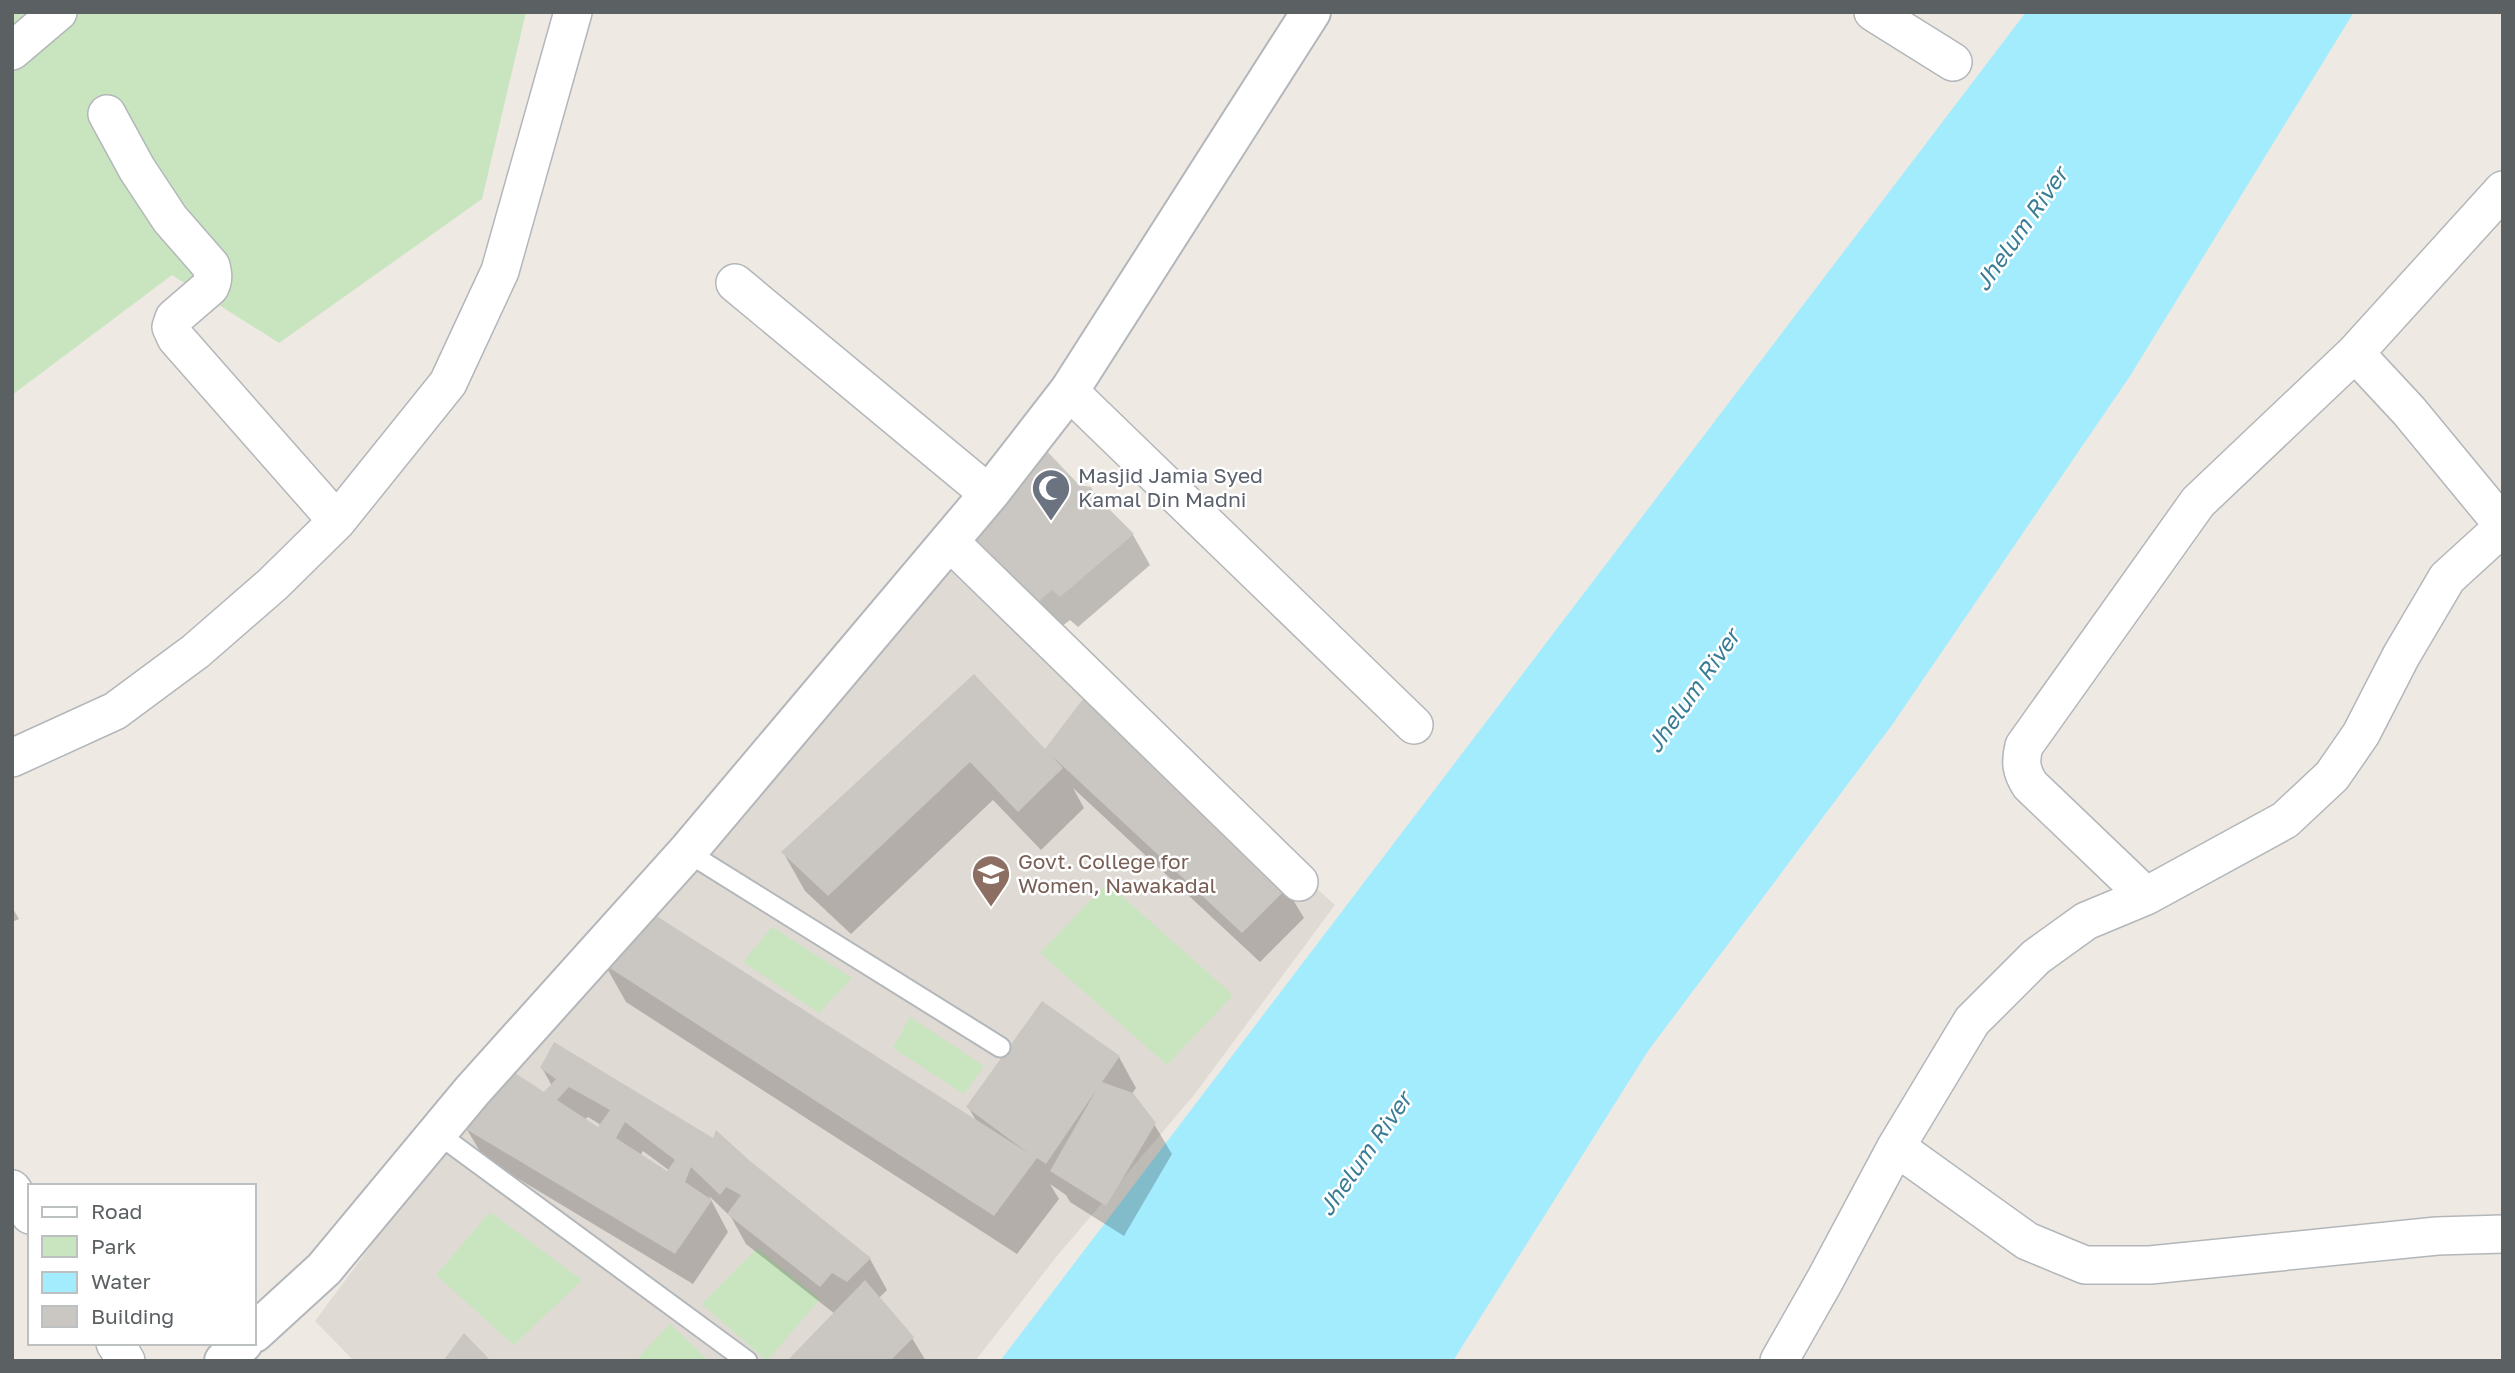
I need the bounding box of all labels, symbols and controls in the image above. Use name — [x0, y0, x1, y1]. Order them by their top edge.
water label: Jhelum River — [1967, 159, 2075, 296]
place label: Masjid Jamia Syed Kamal Din Madni — [1078, 462, 1263, 512]
mosque icon: Masjid Jamia Syed Kamal Din Madni — [1030, 467, 1072, 522]
water label: Jhelum River — [1639, 621, 1747, 758]
place label: Govt. College for Women, Nawakadal — [1018, 848, 1216, 898]
school or university icon: Govt. College for Women, Nawakadal — [970, 853, 1012, 908]
water label: Jhelum River — [1311, 1084, 1419, 1221]
legend — [28, 1184, 256, 1345]
text: Road — [91, 1198, 142, 1224]
text: Park — [91, 1233, 137, 1259]
text: Water — [91, 1268, 151, 1294]
text: Building — [91, 1303, 174, 1329]

